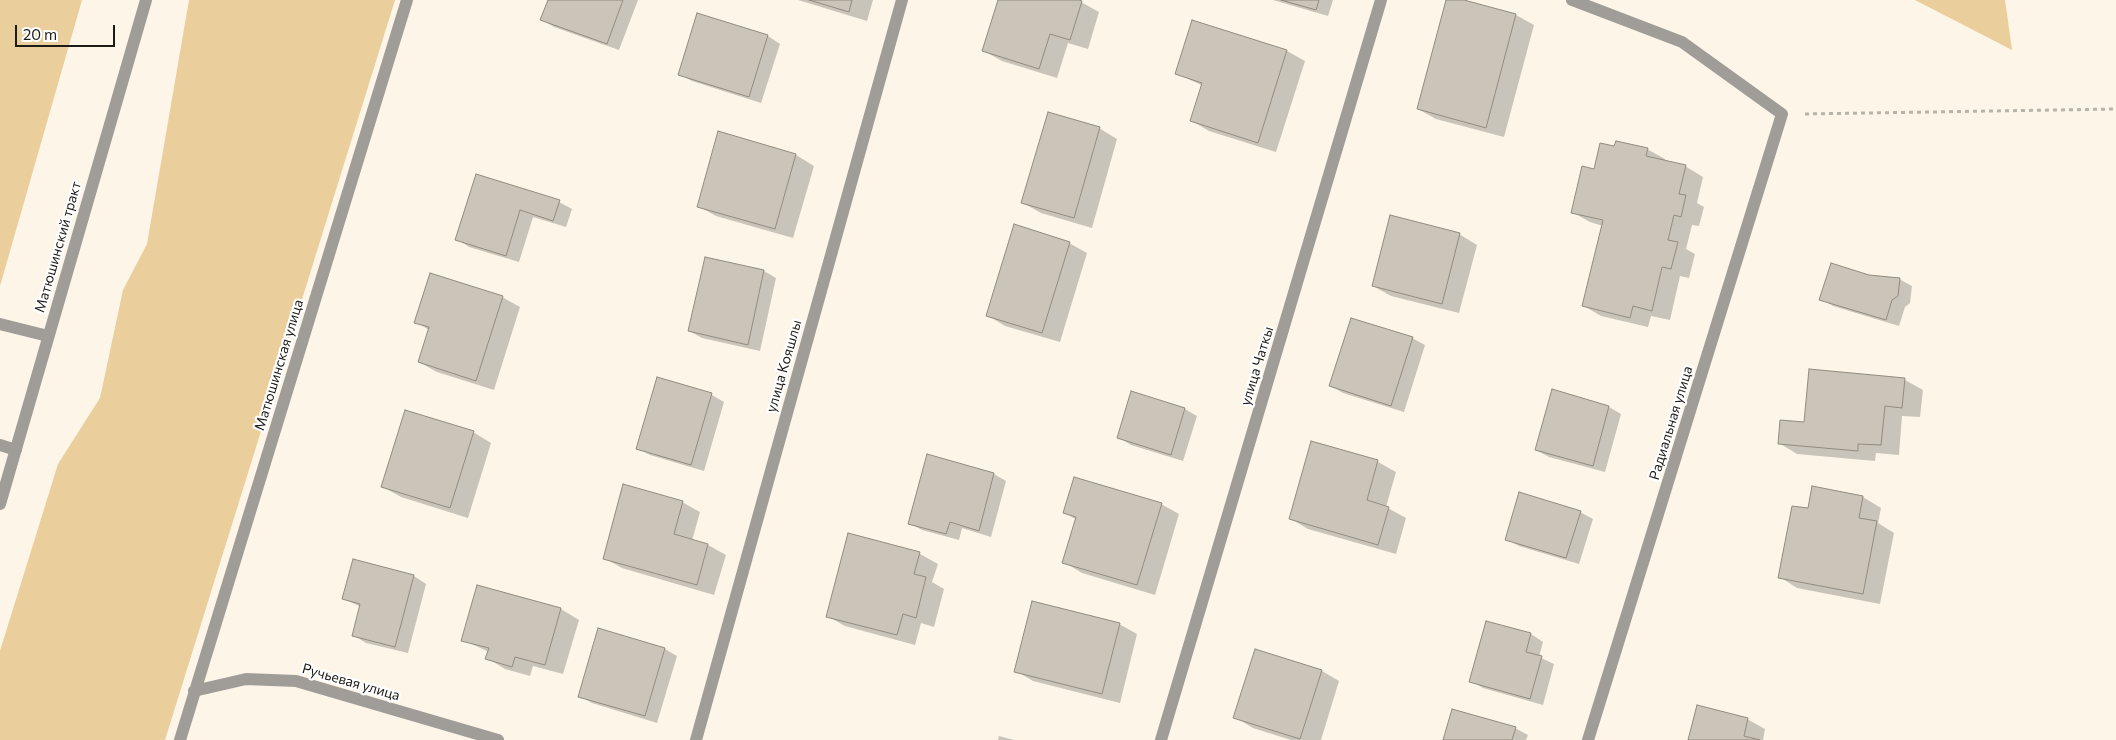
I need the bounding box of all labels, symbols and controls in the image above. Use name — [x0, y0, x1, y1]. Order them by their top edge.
scale bar — [18, 15, 118, 47]
text: 20 m — [23, 25, 57, 43]
street label: Матюшинский тракт — [31, 180, 85, 314]
street label: Матюшинская улица — [251, 297, 307, 433]
street label: улица Кояшлы — [763, 318, 805, 414]
street label: улица Чаткы — [1237, 324, 1277, 408]
street label: Радиальная улица — [1646, 364, 1696, 482]
street label: Ручьевая улица — [300, 660, 402, 704]

